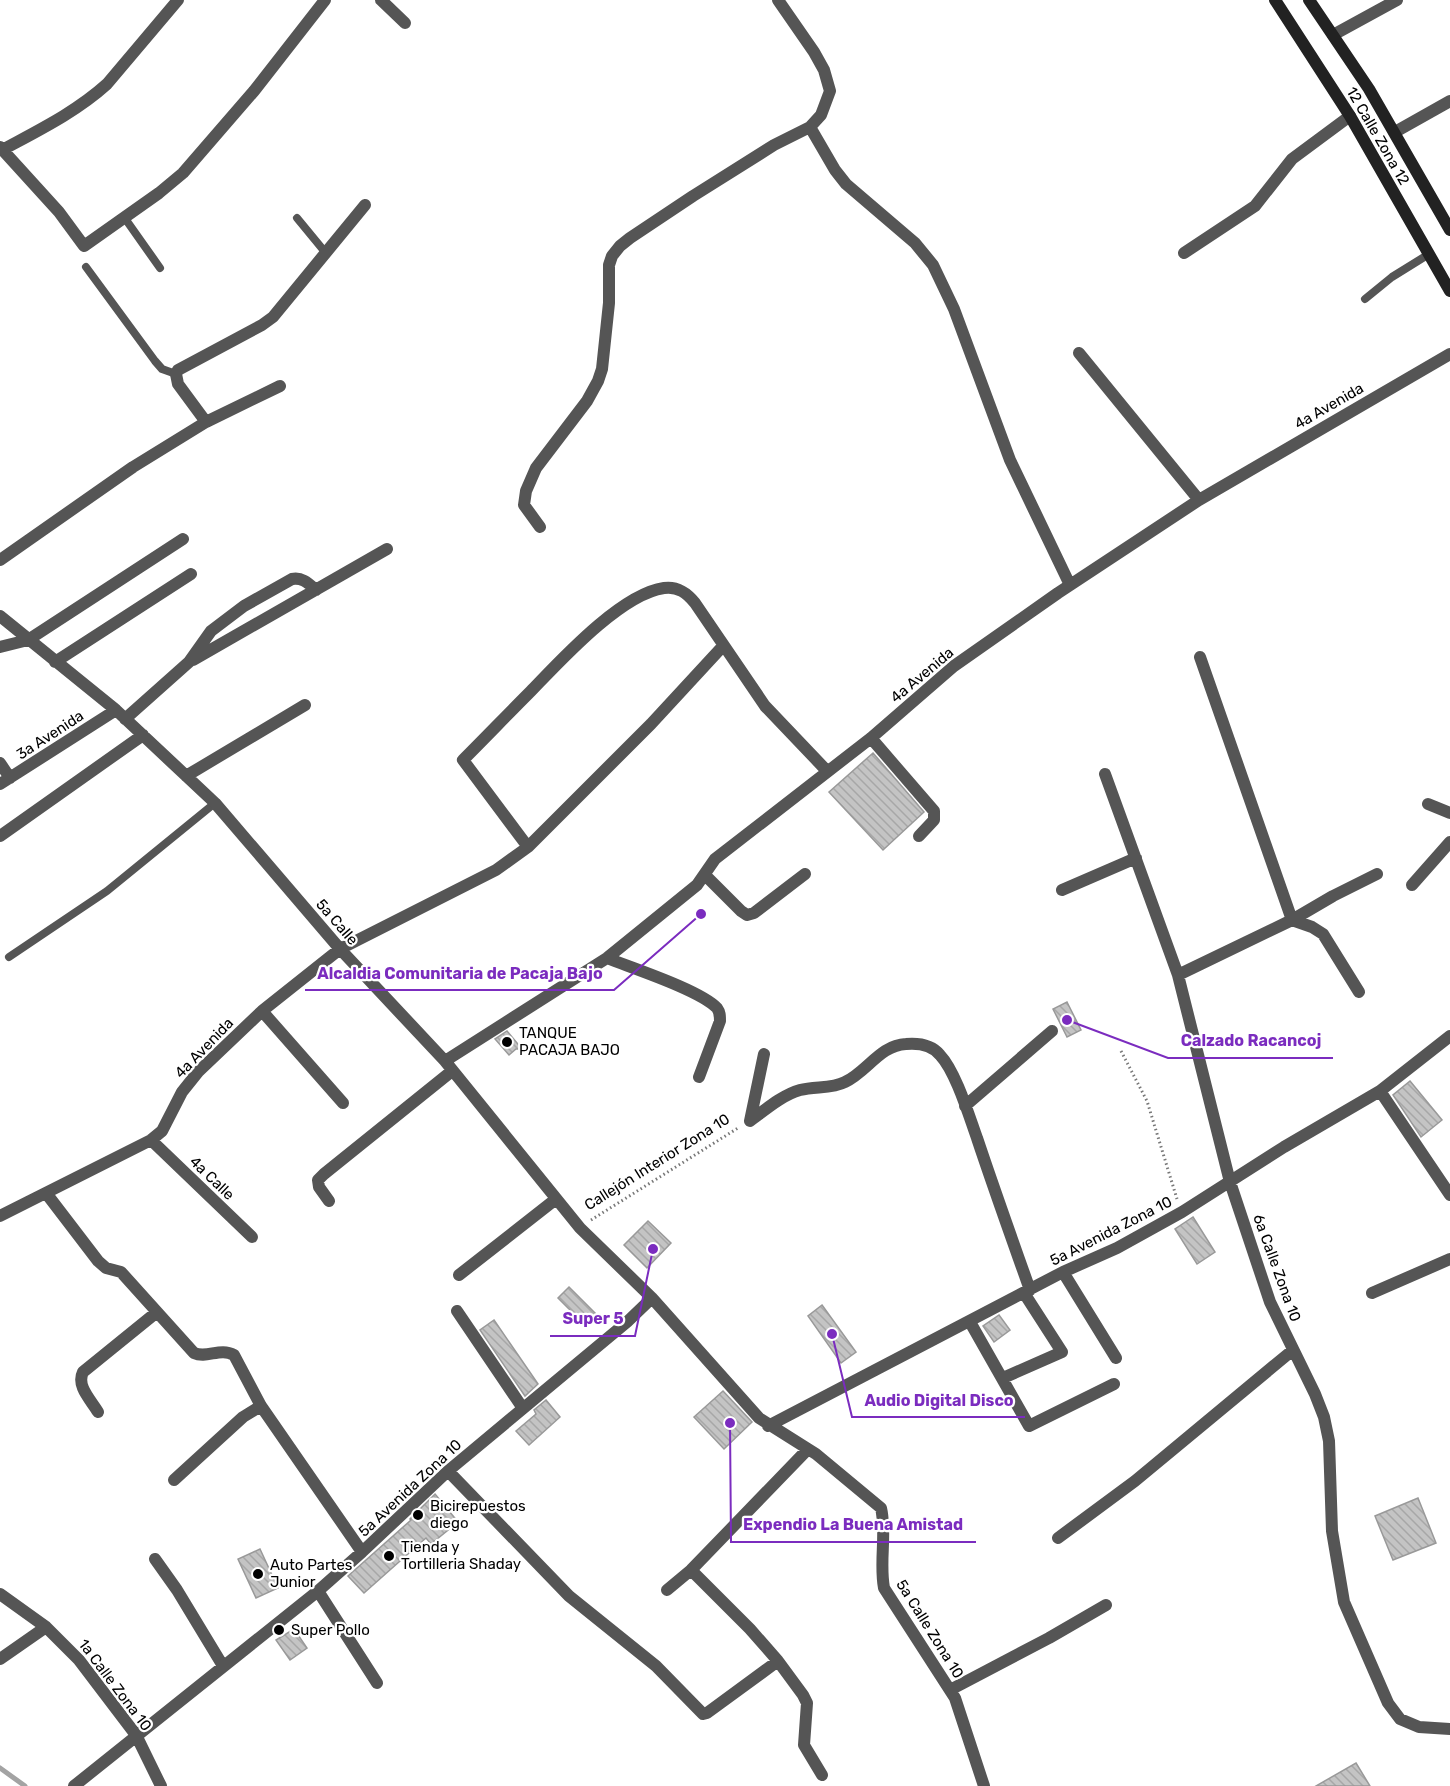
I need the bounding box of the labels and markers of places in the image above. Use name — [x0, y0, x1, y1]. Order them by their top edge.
callout: Alcaldia Comunitaria de Pacaja Bajo — [305, 956, 614, 990]
place label: TANQUE PACAJA BAJO — [519, 1024, 620, 1059]
callout: Calzado Racancoj — [1168, 1024, 1333, 1058]
marker: TANQUE PACAJA BAJO — [500, 1035, 514, 1049]
callout: Super 5 — [550, 1302, 635, 1336]
callout: Audio Digital Disco — [852, 1383, 1025, 1417]
place label: Bicirepuestos diego — [430, 1497, 526, 1532]
marker: Bicirepuestos diego — [411, 1508, 425, 1522]
callout: Expendio La Buena Amistad — [731, 1508, 976, 1542]
place label: Tienda y Tortilleria Shaday — [401, 1538, 521, 1573]
marker: Tienda y Tortilleria Shaday — [382, 1549, 396, 1563]
place label: Auto Partes Junior — [270, 1556, 353, 1591]
marker: Auto Partes Junior — [251, 1567, 265, 1581]
place label: Super Pollo — [291, 1621, 370, 1639]
marker: Super Pollo — [272, 1623, 286, 1637]

